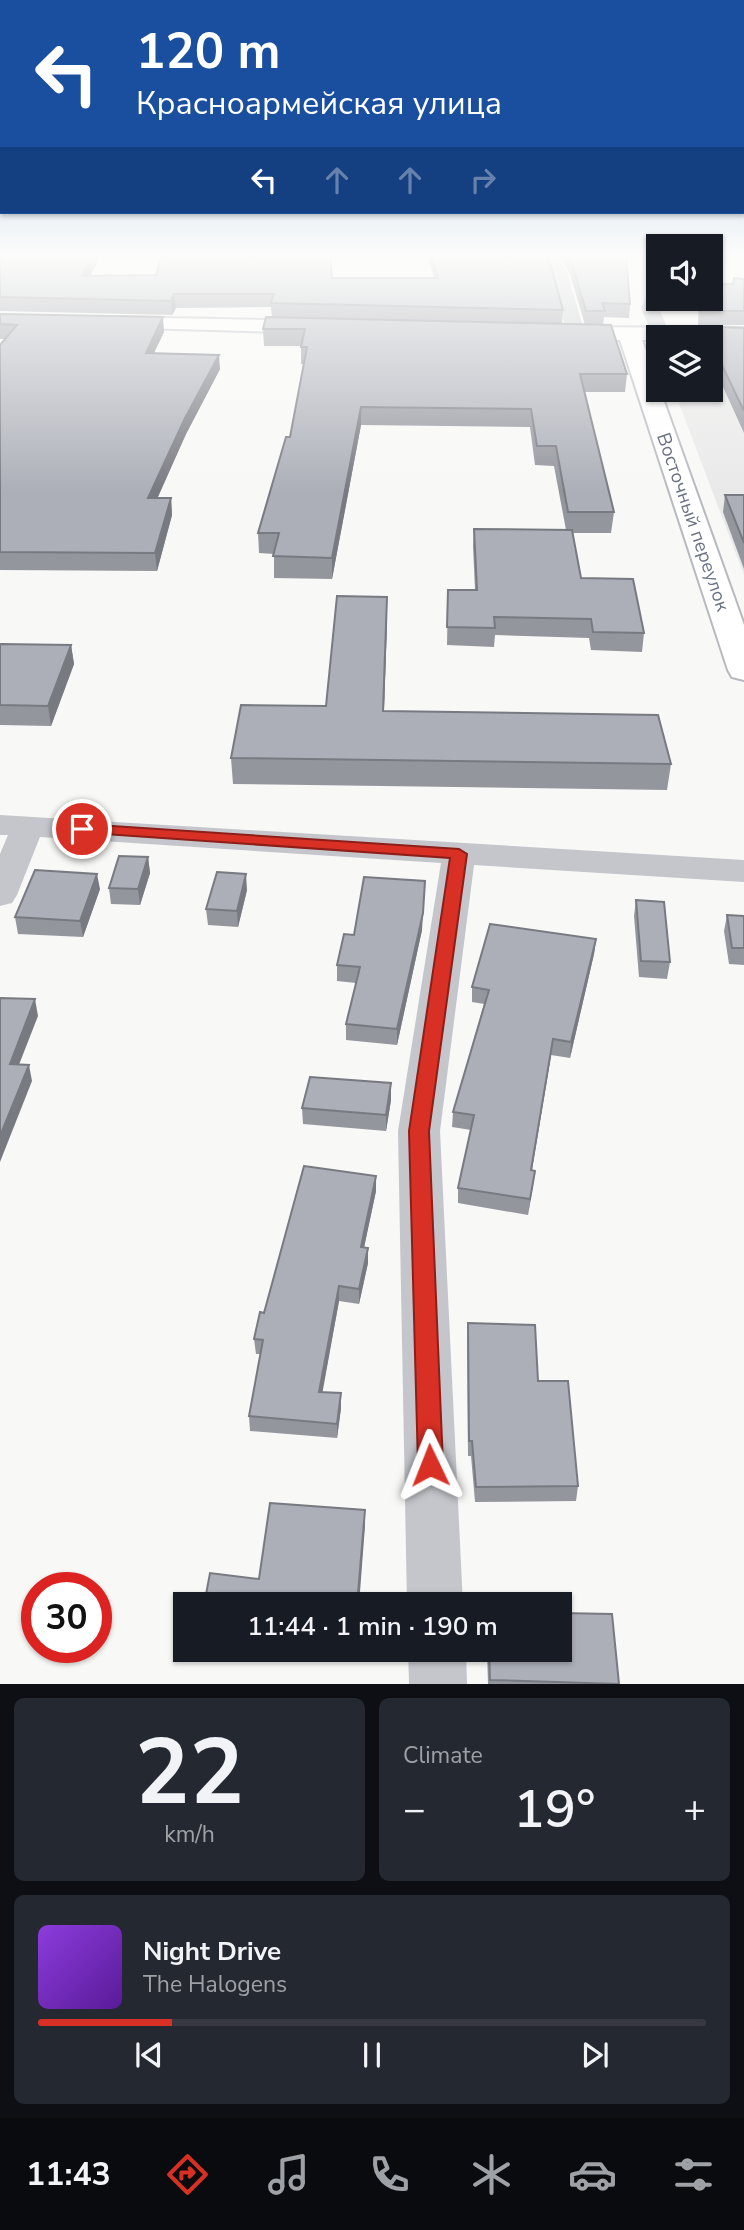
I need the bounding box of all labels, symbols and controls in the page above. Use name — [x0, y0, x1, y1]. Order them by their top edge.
text: 120 m — [136, 18, 280, 85]
icon: left — [21, 28, 112, 119]
text: Красноармейская улица — [136, 82, 502, 125]
icon: left — [245, 161, 283, 199]
icon: ahead — [318, 161, 356, 199]
icon: ahead — [391, 161, 429, 199]
icon: right — [464, 161, 502, 199]
map controls — [646, 234, 723, 402]
button: sound — [646, 234, 723, 311]
button: layers — [646, 325, 723, 402]
street label: Восточный переулок — [650, 429, 736, 615]
pin — [52, 799, 112, 859]
icon: arrive — [63, 810, 101, 848]
position arrow — [393, 1428, 467, 1502]
speed limit sign: 30 — [21, 1572, 112, 1663]
text: 11:44 · 1 min · 190 m — [247, 1609, 498, 1644]
text: 22 — [135, 1711, 244, 1835]
text: Climate — [403, 1740, 483, 1771]
text: 19° — [514, 1774, 595, 1845]
text: − — [403, 1784, 426, 1835]
text: + — [683, 1784, 706, 1835]
text: km/h — [164, 1819, 215, 1850]
text: Night Drive — [143, 1934, 281, 1969]
text: The Halogens — [143, 1969, 287, 2000]
icon: previous — [130, 2036, 168, 2074]
icon: pause — [353, 2036, 391, 2074]
icon: next — [576, 2036, 614, 2074]
icon: directions — [163, 2150, 212, 2199]
icon: music — [264, 2150, 313, 2199]
icon: phone — [365, 2150, 414, 2199]
icon: climate — [467, 2150, 516, 2199]
icon: car — [568, 2150, 617, 2199]
icon: filters — [669, 2150, 718, 2199]
text: 11:43 — [26, 2153, 111, 2196]

